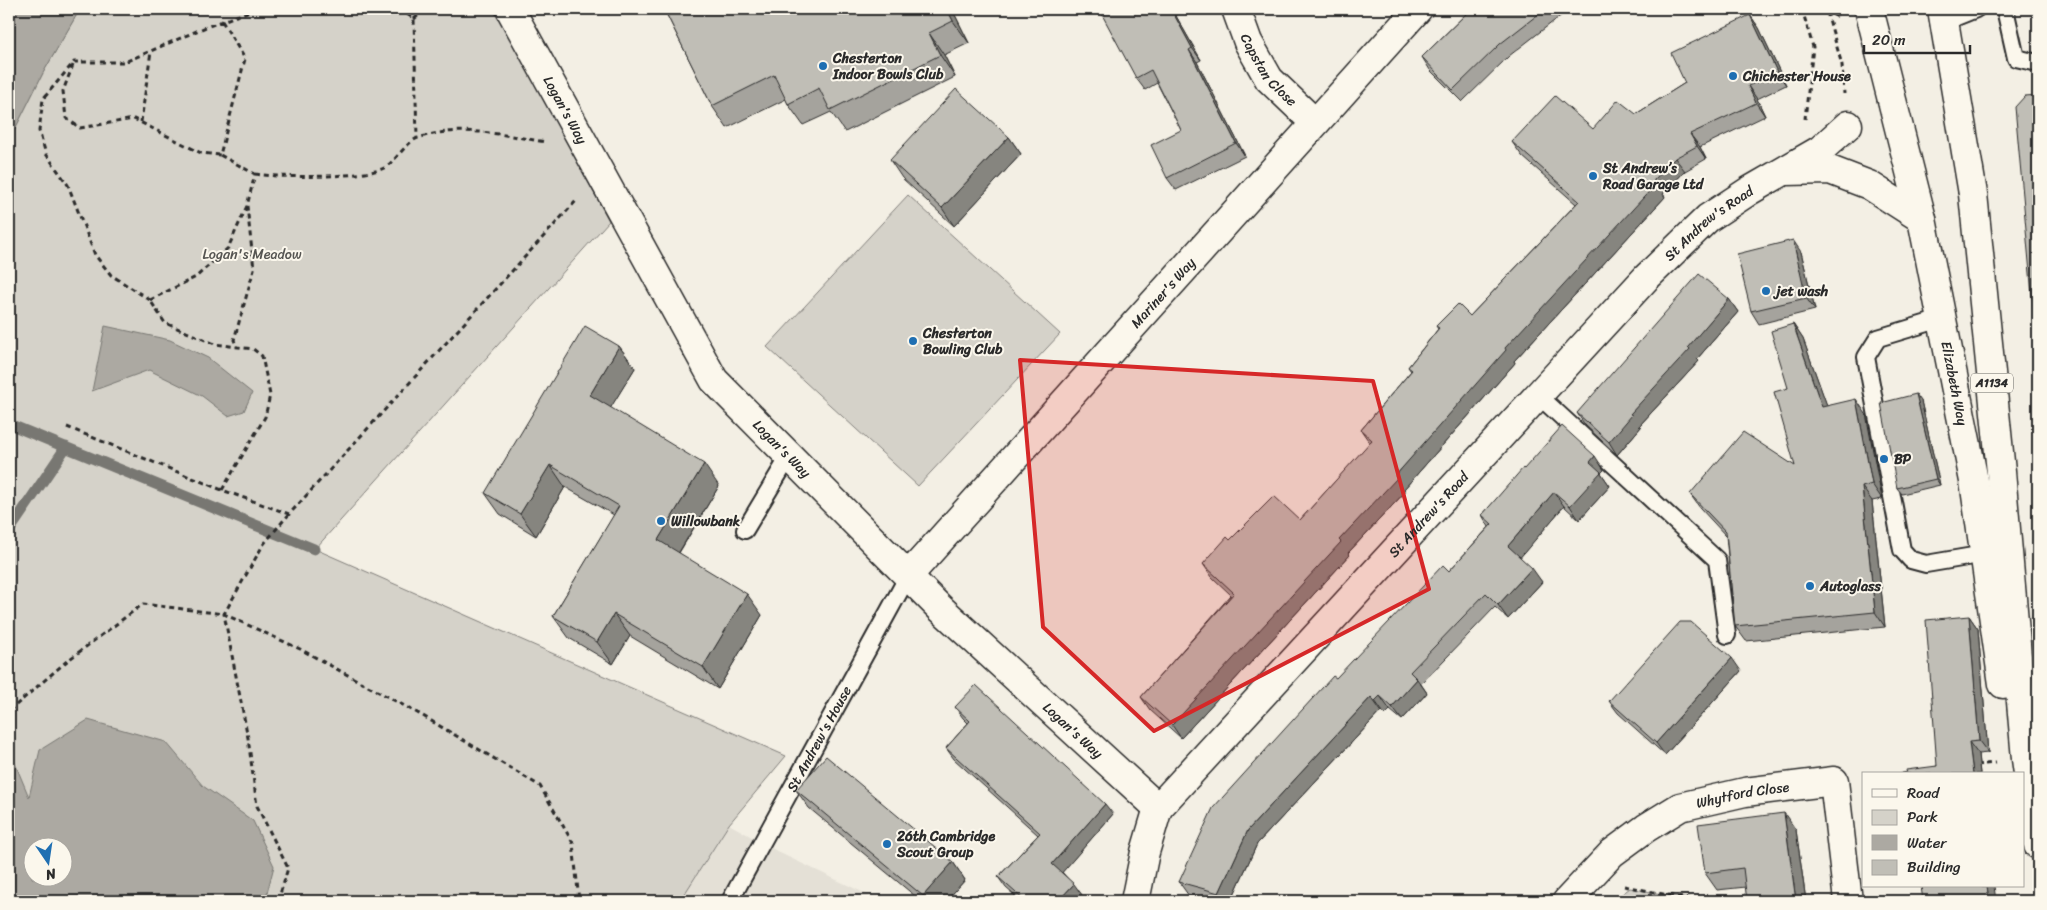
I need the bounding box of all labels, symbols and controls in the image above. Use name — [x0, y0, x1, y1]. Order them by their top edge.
scale bar — [1864, 22, 1971, 54]
text: 20 m — [1872, 27, 1906, 53]
street label: Capstan Close — [1233, 30, 1303, 113]
place label: Chesterton Indoor Bowls Club — [832, 46, 944, 87]
marker: Chesterton Indoor Bowls Club — [817, 60, 829, 72]
place label: Chichester House — [1742, 64, 1851, 89]
marker: Chichester House — [1727, 70, 1739, 82]
street label: Logan's Way — [536, 71, 595, 149]
place label: St Andrew’s Road Garage Ltd — [1602, 156, 1705, 197]
marker: St Andrew’s Road Garage Ltd — [1587, 170, 1599, 182]
street label: St Andrew's Road — [1658, 178, 1760, 267]
park label: Logan's Meadow — [202, 242, 302, 267]
street label: Mariner's Way — [1124, 251, 1202, 334]
place label: jet wash — [1773, 279, 1829, 304]
marker: jet wash — [1760, 285, 1772, 297]
place label: Chesterton Bowling Club — [922, 321, 1003, 362]
marker: Chesterton Bowling Club — [907, 335, 919, 347]
street label: Elizabeth Way — [1934, 339, 1975, 428]
road number: A1134 — [1971, 373, 2013, 392]
street label: Logan's Way — [747, 413, 818, 485]
place label: BP — [1894, 447, 1912, 472]
marker: BP — [1878, 453, 1890, 465]
street label: St Andrew's Road — [1382, 464, 1476, 563]
place label: Willowbank — [671, 509, 741, 534]
marker: Willowbank — [655, 515, 667, 527]
place label: Autoglass — [1819, 574, 1881, 599]
marker: Autoglass — [1804, 580, 1816, 592]
street label: St Andrew's House — [780, 681, 858, 797]
street label: Logan's Way — [1037, 696, 1110, 765]
legend — [1862, 772, 2024, 888]
street label: Whytford Close — [1694, 774, 1791, 815]
text: Road — [1907, 780, 1940, 806]
text: Park — [1907, 804, 1938, 830]
place label: 26th Cambridge Scout Group — [896, 824, 995, 865]
text: Water — [1907, 830, 1947, 856]
north arrow — [22, 838, 72, 888]
marker: 26th Cambridge Scout Group — [881, 838, 893, 850]
text: Building — [1907, 854, 1961, 880]
text: N — [43, 861, 59, 888]

